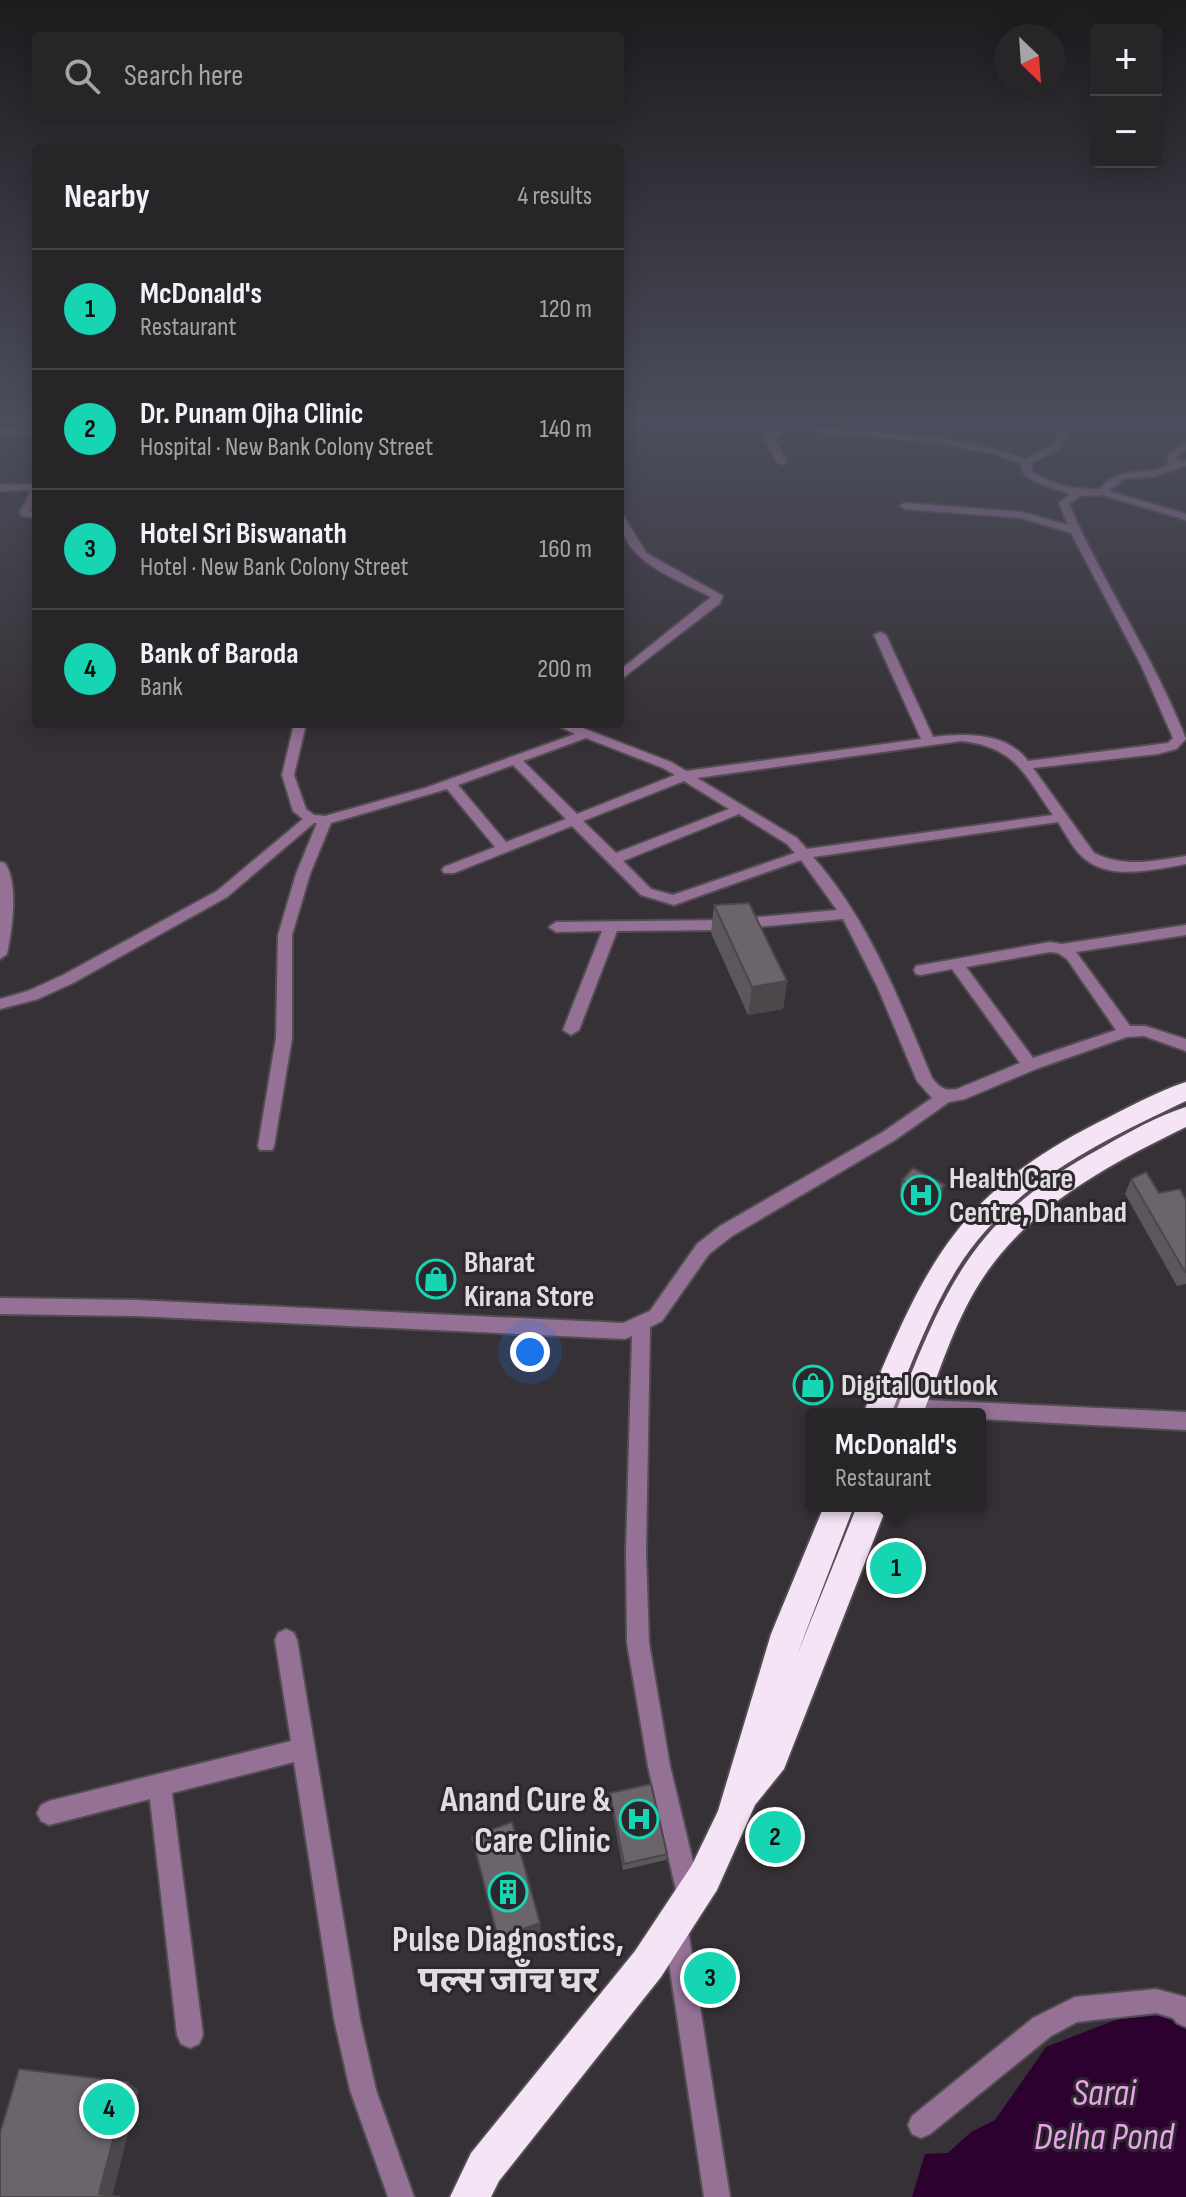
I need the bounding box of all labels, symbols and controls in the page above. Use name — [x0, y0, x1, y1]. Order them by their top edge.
north arrow — [994, 24, 1066, 96]
map controls — [1090, 24, 1162, 168]
button: + — [1090, 24, 1162, 96]
search box — [32, 32, 624, 120]
icon: search — [60, 54, 104, 98]
text: Search here — [124, 58, 243, 94]
button: − — [1090, 96, 1162, 168]
text: Nearby — [64, 176, 150, 217]
text: 4 results — [517, 181, 592, 212]
text: McDonald's — [140, 276, 262, 312]
text: 1 — [85, 294, 95, 325]
text: 120 m — [539, 294, 592, 325]
text: Restaurant — [140, 312, 236, 343]
text: Dr. Punam Ojha Clinic — [140, 396, 363, 432]
text: 2 — [84, 414, 96, 445]
text: 140 m — [540, 414, 592, 445]
text: Hospital · New Bank Colony Street — [140, 432, 433, 463]
text: Hotel Sri Biswanath — [140, 516, 347, 552]
text: 3 — [84, 534, 96, 565]
text: 160 m — [539, 534, 592, 565]
text: Hotel · New Bank Colony Street — [140, 552, 409, 583]
text: Bank of Baroda — [140, 636, 298, 672]
text: 4 — [84, 654, 96, 685]
text: 200 m — [537, 654, 592, 685]
text: Bank — [140, 672, 183, 703]
place label: Health Care Centre, Dhanbad — [949, 1161, 1127, 1231]
hospital icon: Health Care Centre, Dhanbad — [900, 1174, 942, 1216]
place label: Bharat Kirana Store — [464, 1245, 594, 1315]
shop icon: Bharat Kirana Store — [415, 1258, 457, 1300]
your location — [510, 1332, 550, 1372]
shop icon: Digital Outlook — [792, 1364, 834, 1406]
place label: Digital Outlook — [841, 1368, 998, 1404]
popup — [806, 1408, 986, 1512]
text: McDonald's — [835, 1427, 957, 1463]
text: Restaurant — [835, 1463, 931, 1494]
pin: 1 — [870, 1538, 922, 1598]
place label: Anand Cure & Care Clinic — [439, 1779, 611, 1863]
hospital icon: Anand Cure & Care Clinic — [618, 1798, 660, 1840]
pin: 2 — [749, 1807, 801, 1867]
building icon: Pulse Diagnostics, पल्स जाँच घर — [487, 1871, 529, 1913]
place label: Pulse Diagnostics, पल्स जाँच घर — [392, 1919, 624, 2003]
pin: 3 — [684, 1948, 736, 2008]
water label: Sarai Delha Pond — [1034, 2071, 1175, 2160]
pin: 4 — [83, 2079, 135, 2139]

